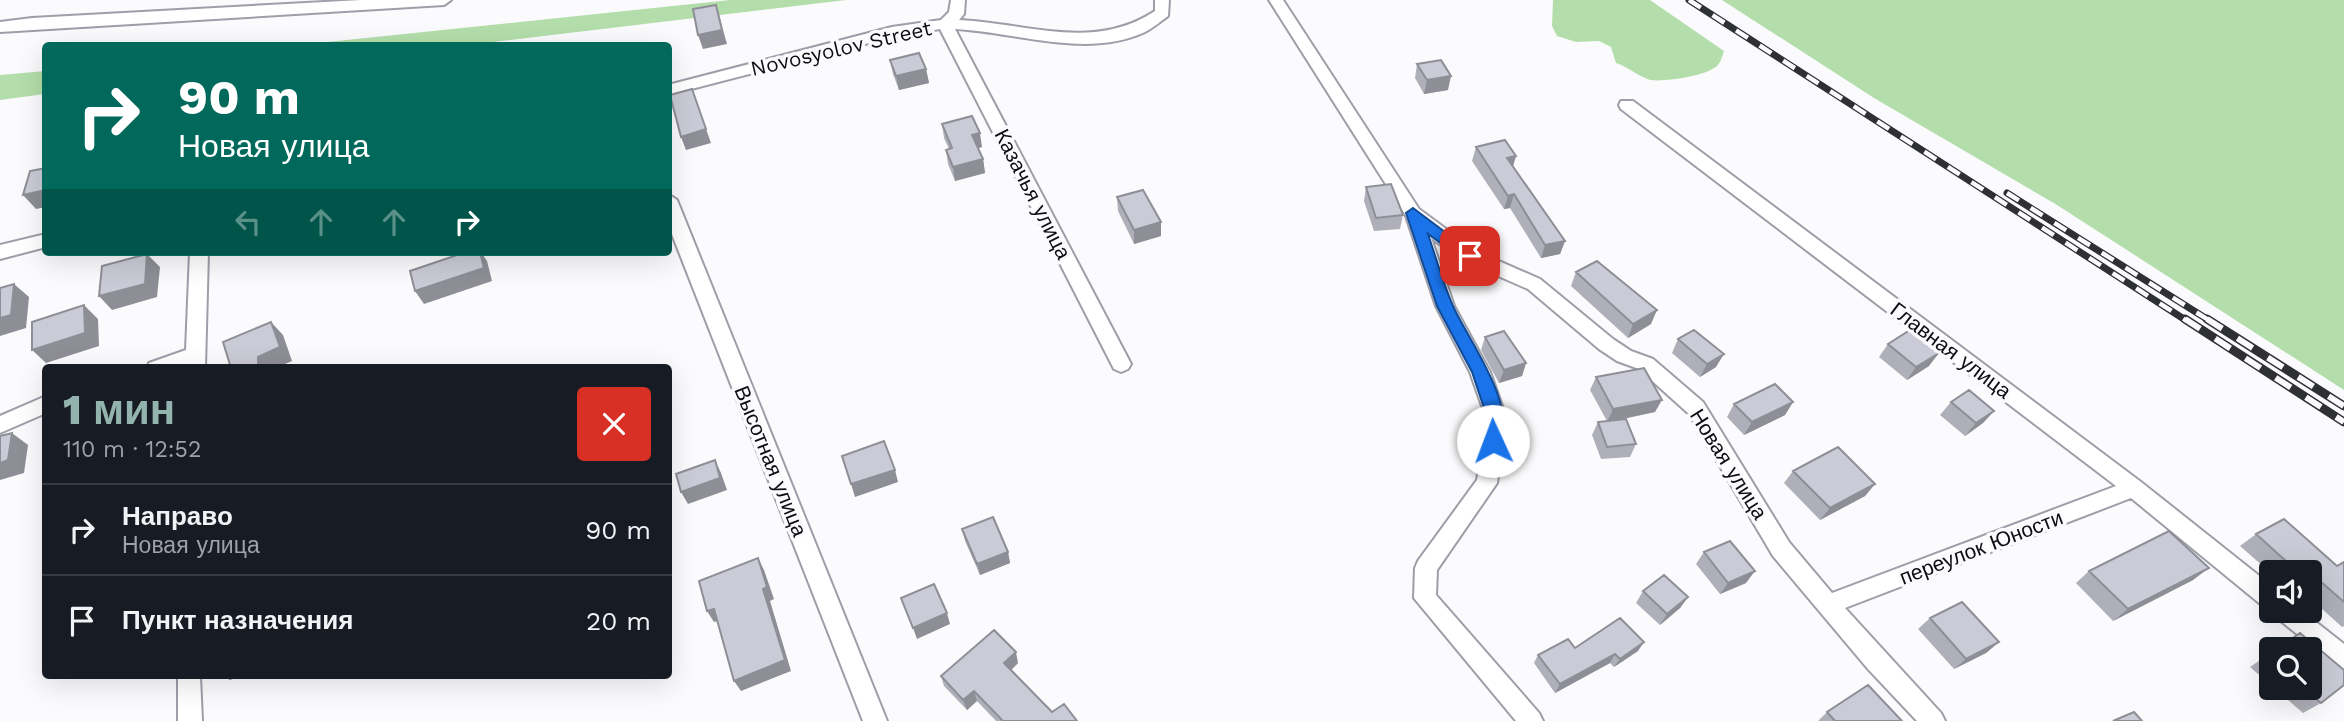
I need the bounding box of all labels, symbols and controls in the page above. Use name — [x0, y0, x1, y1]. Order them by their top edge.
street label: Novosyolov Street — [748, 15, 934, 81]
text: 90 m — [178, 68, 300, 126]
icon: right — [63, 70, 154, 161]
street label: Казачья улица — [989, 125, 1077, 264]
text: Новая улица — [178, 127, 370, 165]
icon: left — [229, 203, 267, 241]
icon: ahead — [302, 203, 340, 241]
icon: ahead — [375, 203, 413, 241]
icon: right — [448, 203, 486, 241]
pin — [1440, 226, 1500, 286]
icon: arrive — [1451, 237, 1489, 275]
street label: Главная улица — [1886, 296, 2017, 404]
street label: Высотная улица — [729, 382, 813, 540]
text: 1 мин — [63, 385, 175, 434]
button: close — [577, 387, 651, 461]
position arrow — [1456, 404, 1530, 478]
street label: Новая улица — [1685, 404, 1773, 524]
text: 110 m · 12:52 — [63, 436, 201, 463]
text: Направо — [122, 501, 233, 531]
street label: переулок Юности — [1896, 504, 2066, 590]
icon: right — [63, 511, 101, 549]
text: 90 m — [585, 515, 651, 545]
text: Новая улица — [122, 532, 260, 559]
map controls — [2259, 560, 2322, 700]
button: sound — [2259, 560, 2322, 623]
icon: arrive — [63, 602, 101, 640]
text: Пункт назначения — [122, 605, 353, 635]
text: 20 m — [586, 606, 651, 636]
button: search — [2259, 637, 2322, 700]

